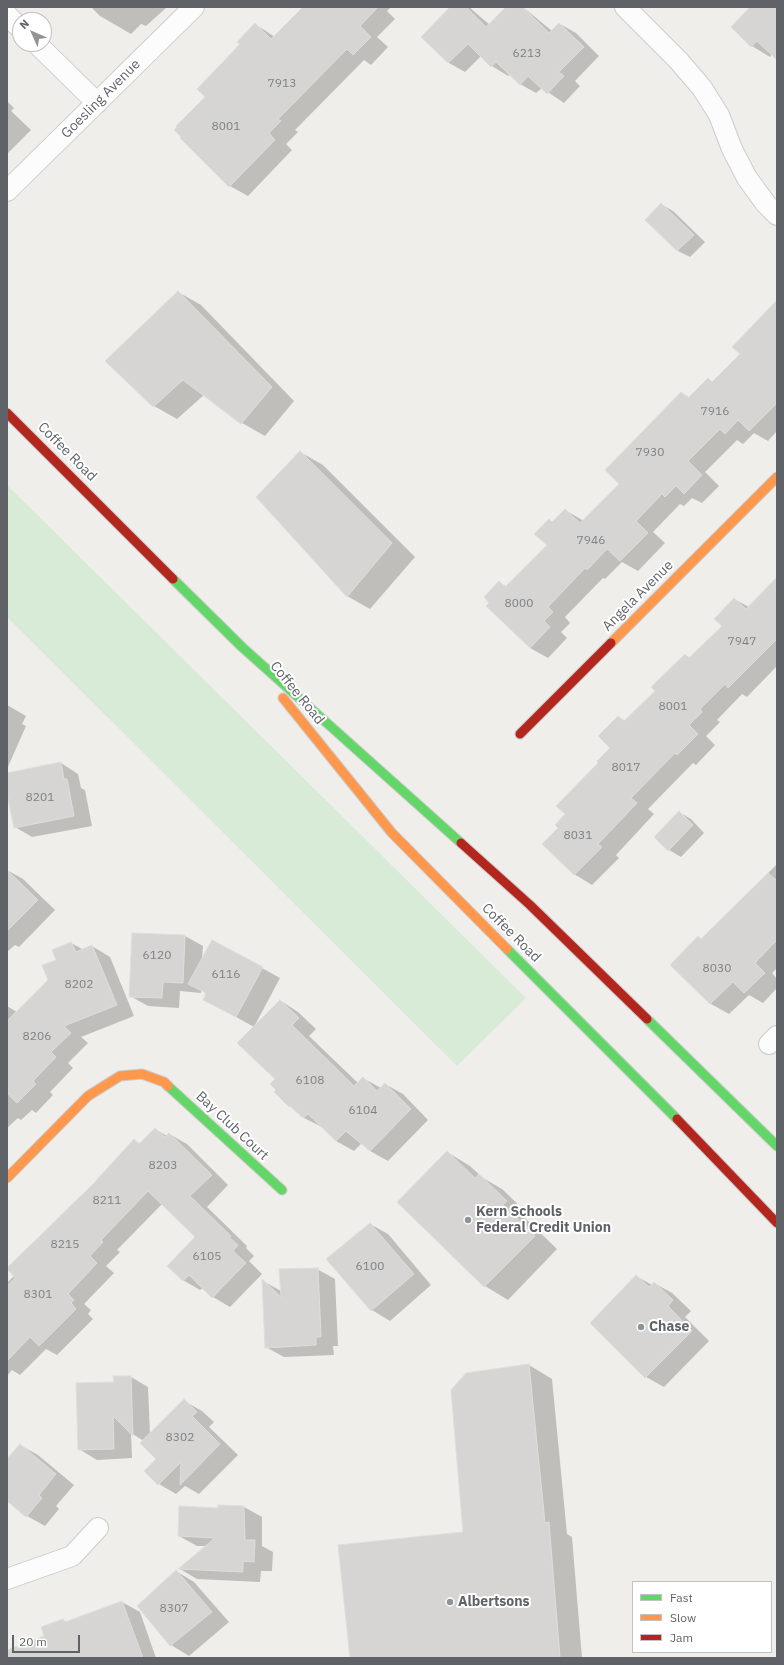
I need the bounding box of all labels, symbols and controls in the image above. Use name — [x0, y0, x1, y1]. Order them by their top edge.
north arrow — [12, 12, 52, 52]
text: N — [16, 16, 32, 32]
house number: 6213 — [513, 47, 541, 61]
street label: Goesling Avenue — [58, 56, 144, 142]
house number: 7913 — [268, 77, 296, 91]
house number: 8001 — [212, 120, 240, 134]
house number: 7916 — [701, 405, 729, 419]
street label: Coffee Road — [34, 419, 100, 485]
house number: 7930 — [636, 446, 664, 460]
house number: 7946 — [577, 534, 605, 548]
street label: Angela Avenue — [599, 557, 677, 635]
house number: 8000 — [505, 597, 533, 611]
house number: 7947 — [728, 635, 756, 649]
street label: Coffee Road — [266, 658, 328, 728]
house number: 8001 — [659, 700, 687, 714]
house number: 8017 — [612, 761, 640, 775]
house number: 8201 — [26, 791, 54, 805]
house number: 8031 — [564, 829, 592, 843]
street label: Coffee Road — [478, 900, 544, 966]
house number: 6120 — [143, 949, 171, 963]
house number: 8030 — [703, 962, 731, 976]
house number: 6116 — [212, 968, 240, 982]
house number: 8202 — [65, 978, 93, 992]
house number: 8206 — [23, 1030, 51, 1044]
house number: 6108 — [296, 1074, 324, 1088]
street label: Bay Club Court — [192, 1088, 272, 1164]
house number: 6104 — [349, 1104, 377, 1118]
house number: 8203 — [149, 1159, 177, 1173]
house number: 8211 — [93, 1194, 121, 1208]
place label: Kern Schools Federal Credit Union — [476, 1204, 611, 1236]
marker: Kern Schools Federal Credit Union — [463, 1215, 473, 1225]
house number: 8215 — [51, 1238, 79, 1252]
house number: 6105 — [193, 1250, 221, 1264]
house number: 6100 — [356, 1260, 384, 1274]
house number: 8301 — [24, 1288, 52, 1302]
place label: Chase — [649, 1319, 689, 1335]
marker: Chase — [636, 1322, 646, 1332]
house number: 8302 — [166, 1431, 194, 1445]
legend — [632, 1581, 772, 1653]
text: Fast — [670, 1590, 693, 1605]
place label: Albertsons — [458, 1594, 530, 1610]
marker: Albertsons — [445, 1597, 455, 1607]
house number: 8307 — [160, 1602, 188, 1616]
text: Slow — [670, 1610, 696, 1625]
scale bar — [14, 1627, 82, 1653]
text: Jam — [670, 1630, 693, 1645]
text: 20 m — [19, 1634, 47, 1649]

